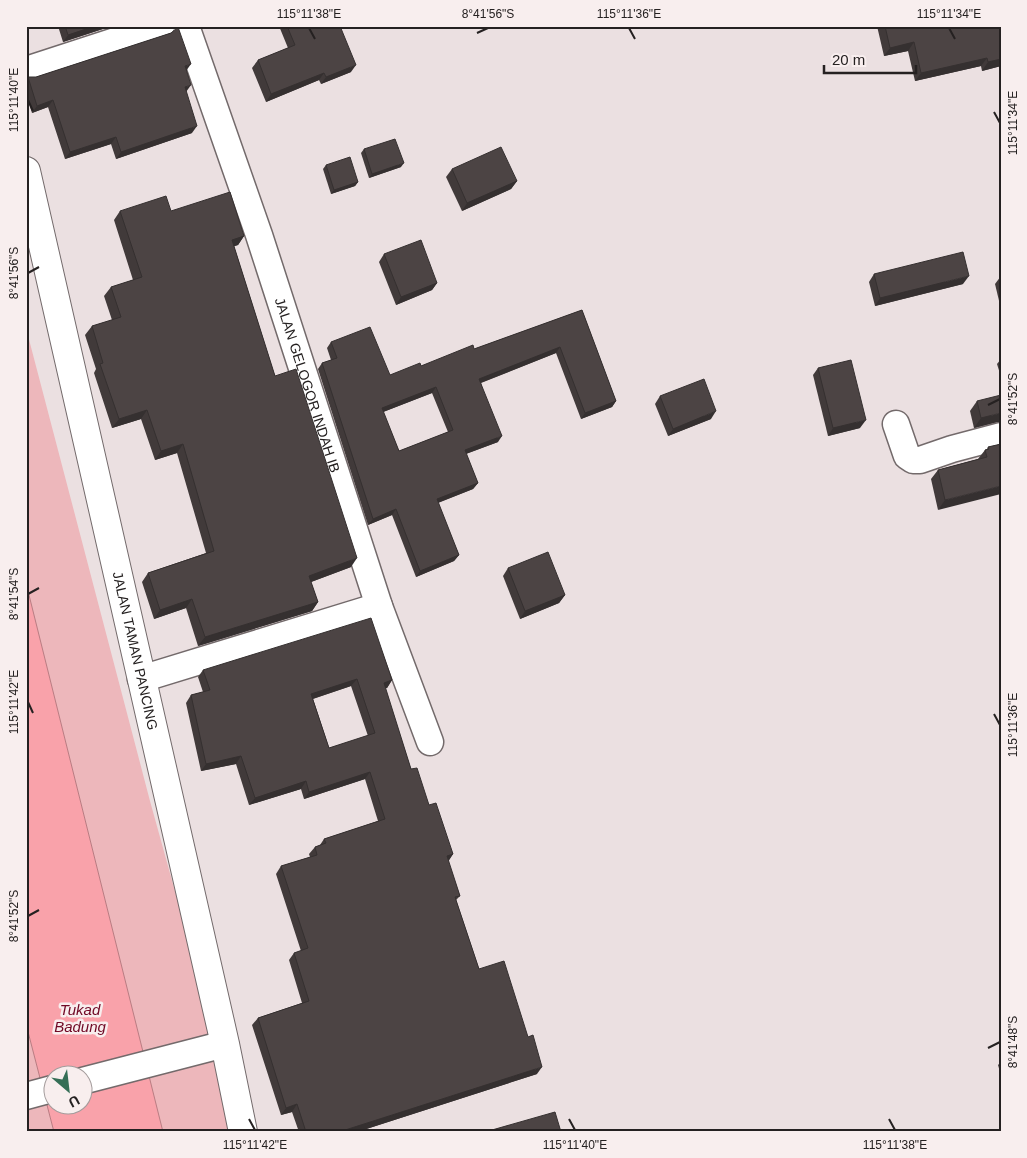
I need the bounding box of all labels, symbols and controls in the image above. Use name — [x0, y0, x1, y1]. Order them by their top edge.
text: 115°11'38"E — [277, 7, 341, 21]
text: 8°41'56"S — [462, 7, 514, 21]
text: 115°11'36"E — [597, 7, 661, 21]
text: 115°11'34"E — [917, 7, 981, 21]
scale bar — [824, 42, 917, 74]
text: 20 m — [832, 51, 865, 68]
text: 115°11'40"E — [7, 68, 21, 132]
text: 115°11'34"E — [1006, 91, 1020, 155]
text: 8°41'56"S — [7, 247, 21, 299]
street label: JALAN GELOGOR INDAH IB — [272, 295, 343, 474]
text: 8°41'52"S — [1006, 373, 1020, 425]
text: 8°41'54"S — [7, 568, 21, 620]
street label: JALAN TAMAN PANCING — [110, 570, 161, 731]
text: 115°11'42"E — [7, 670, 21, 734]
text: 115°11'36"E — [1006, 693, 1020, 757]
text: 8°41'52"S — [7, 890, 21, 942]
water label: Tukad Badung — [54, 1001, 107, 1035]
text: 8°41'48"S — [1006, 1016, 1020, 1068]
north arrow — [42, 1066, 92, 1116]
text: U — [66, 1092, 82, 1111]
text: 115°11'42"E — [223, 1138, 287, 1152]
text: 115°11'40"E — [543, 1138, 607, 1152]
text: 115°11'38"E — [863, 1138, 927, 1152]

